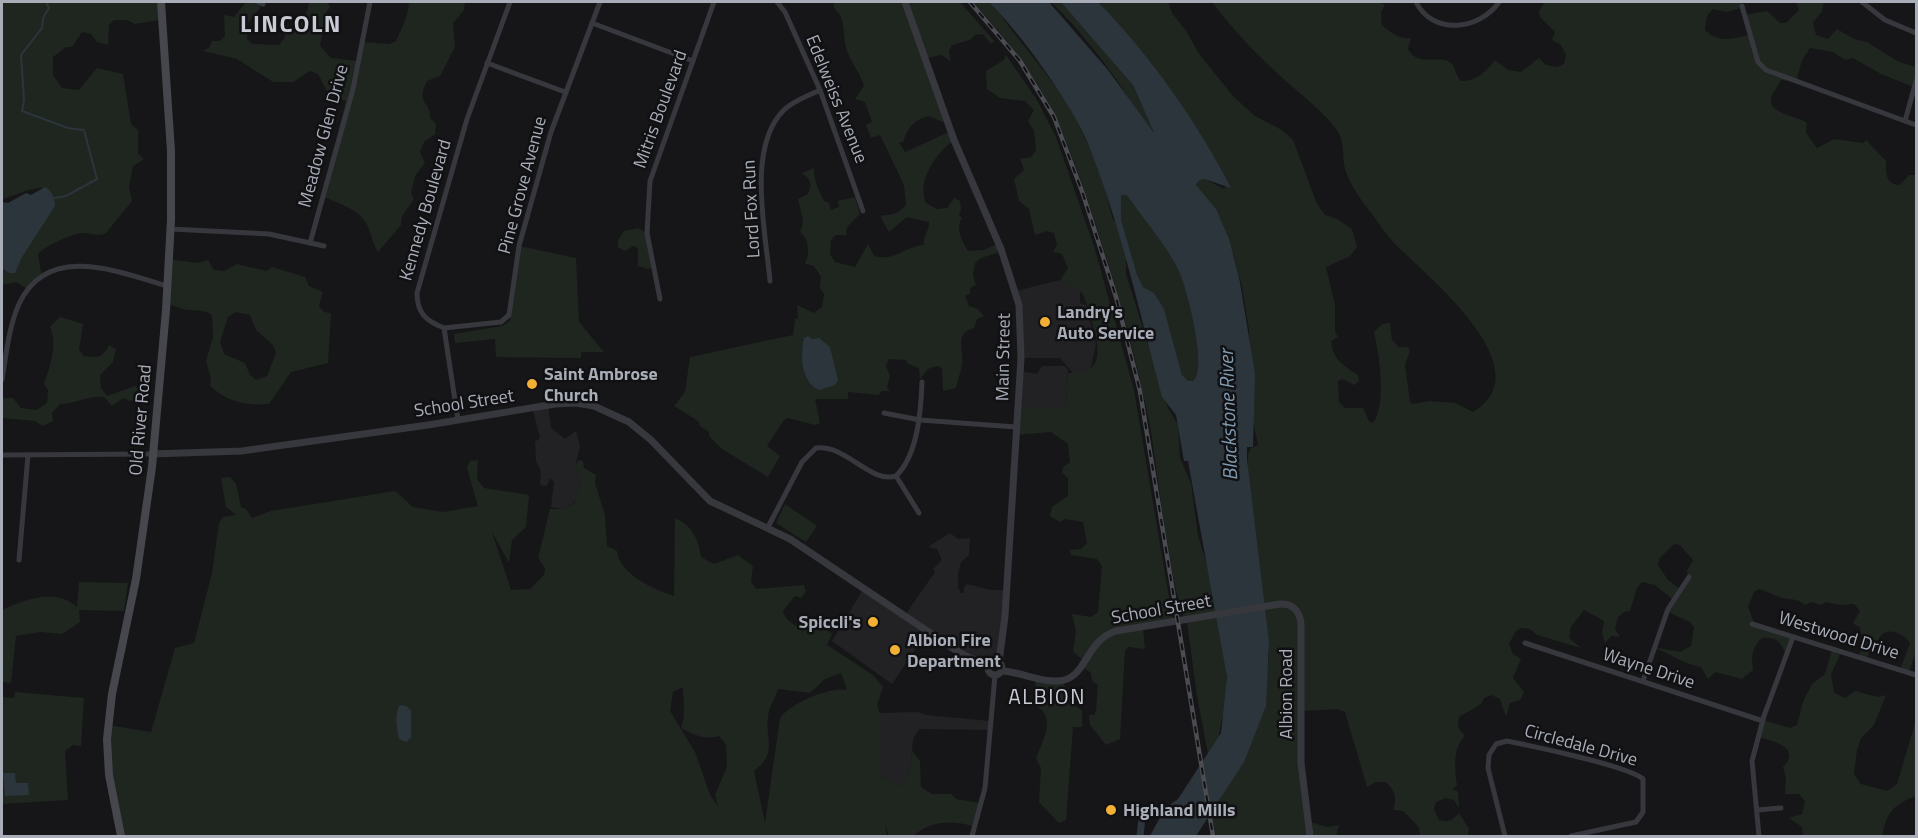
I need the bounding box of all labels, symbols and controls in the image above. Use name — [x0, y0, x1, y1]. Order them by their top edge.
district label: LINCOLN — [240, 5, 342, 41]
street label: Edelweiss Avenue — [799, 31, 875, 167]
street label: Mitris Boulevard — [626, 46, 693, 172]
street label: Meadow Glen Drive — [290, 61, 355, 210]
street label: Pine Grove Avenue — [490, 113, 553, 257]
street label: Kennedy Boulevard — [391, 136, 458, 284]
street label: Lord Fox Run — [734, 159, 767, 259]
place label: Landry's Auto Service — [1057, 298, 1154, 346]
street label: Main Street — [988, 312, 1017, 401]
marker: Landry's Auto Service — [1038, 315, 1052, 329]
water label: Blackstone River — [1210, 346, 1245, 481]
place label: Saint Ambrose Church — [544, 360, 658, 408]
street label: Old River Road — [121, 363, 158, 477]
marker: Saint Ambrose Church — [525, 377, 539, 391]
street label: School Street — [412, 381, 516, 424]
street label: School Street — [1109, 586, 1214, 631]
street label: Westwood Drive — [1775, 603, 1903, 666]
place label: Spiccli's — [798, 608, 861, 635]
marker: Spiccli's — [866, 615, 880, 629]
place label: Albion Fire Department — [907, 626, 1001, 674]
street label: Wayne Drive — [1600, 640, 1699, 695]
marker: Albion Fire Department — [888, 643, 902, 657]
street label: Albion Road — [1272, 649, 1299, 739]
district label: ALBION — [1008, 680, 1086, 712]
street label: Circledale Drive — [1522, 716, 1641, 773]
place label: Highland Mills — [1123, 796, 1236, 823]
marker: Highland Mills — [1104, 803, 1118, 817]

